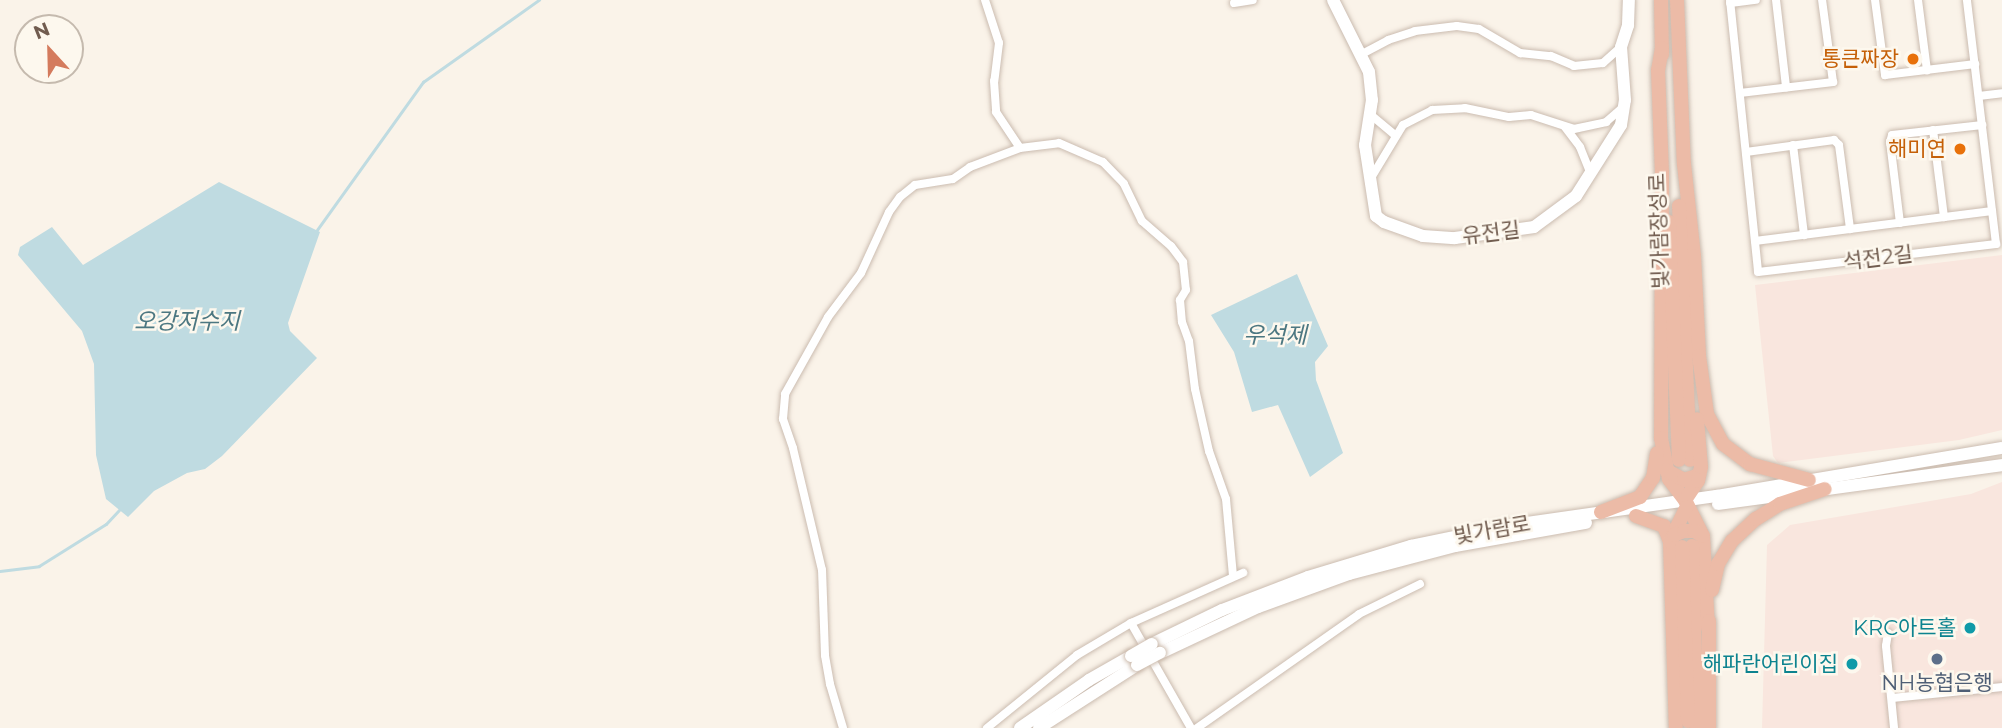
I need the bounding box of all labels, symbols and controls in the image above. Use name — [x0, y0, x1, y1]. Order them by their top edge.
north arrow — [14, 14, 84, 84]
text: N — [30, 17, 53, 44]
place label: 통큰짜장 — [1822, 46, 1899, 72]
marker: 통큰짜장 — [1905, 51, 1921, 67]
place label: 해미연 — [1888, 136, 1946, 162]
marker: 해미연 — [1952, 141, 1968, 157]
street label: 빛가람장성로 — [1644, 173, 1674, 289]
street label: 유전길 — [1461, 217, 1521, 249]
street label: 석전2길 — [1842, 241, 1914, 275]
water label: 오강저수지 — [134, 307, 240, 335]
water label: 우석제 — [1243, 321, 1307, 349]
street label: 빛가람로 — [1452, 511, 1532, 549]
place label: KRC아트홀 — [1853, 615, 1956, 641]
marker: KRC아트홀 — [1962, 620, 1978, 636]
place label: 해파란어린이집 — [1703, 651, 1838, 677]
marker: NH농협은행 — [1929, 651, 1945, 667]
marker: 해파란어린이집 — [1844, 656, 1860, 672]
place label: NH농협은행 — [1881, 670, 1993, 696]

